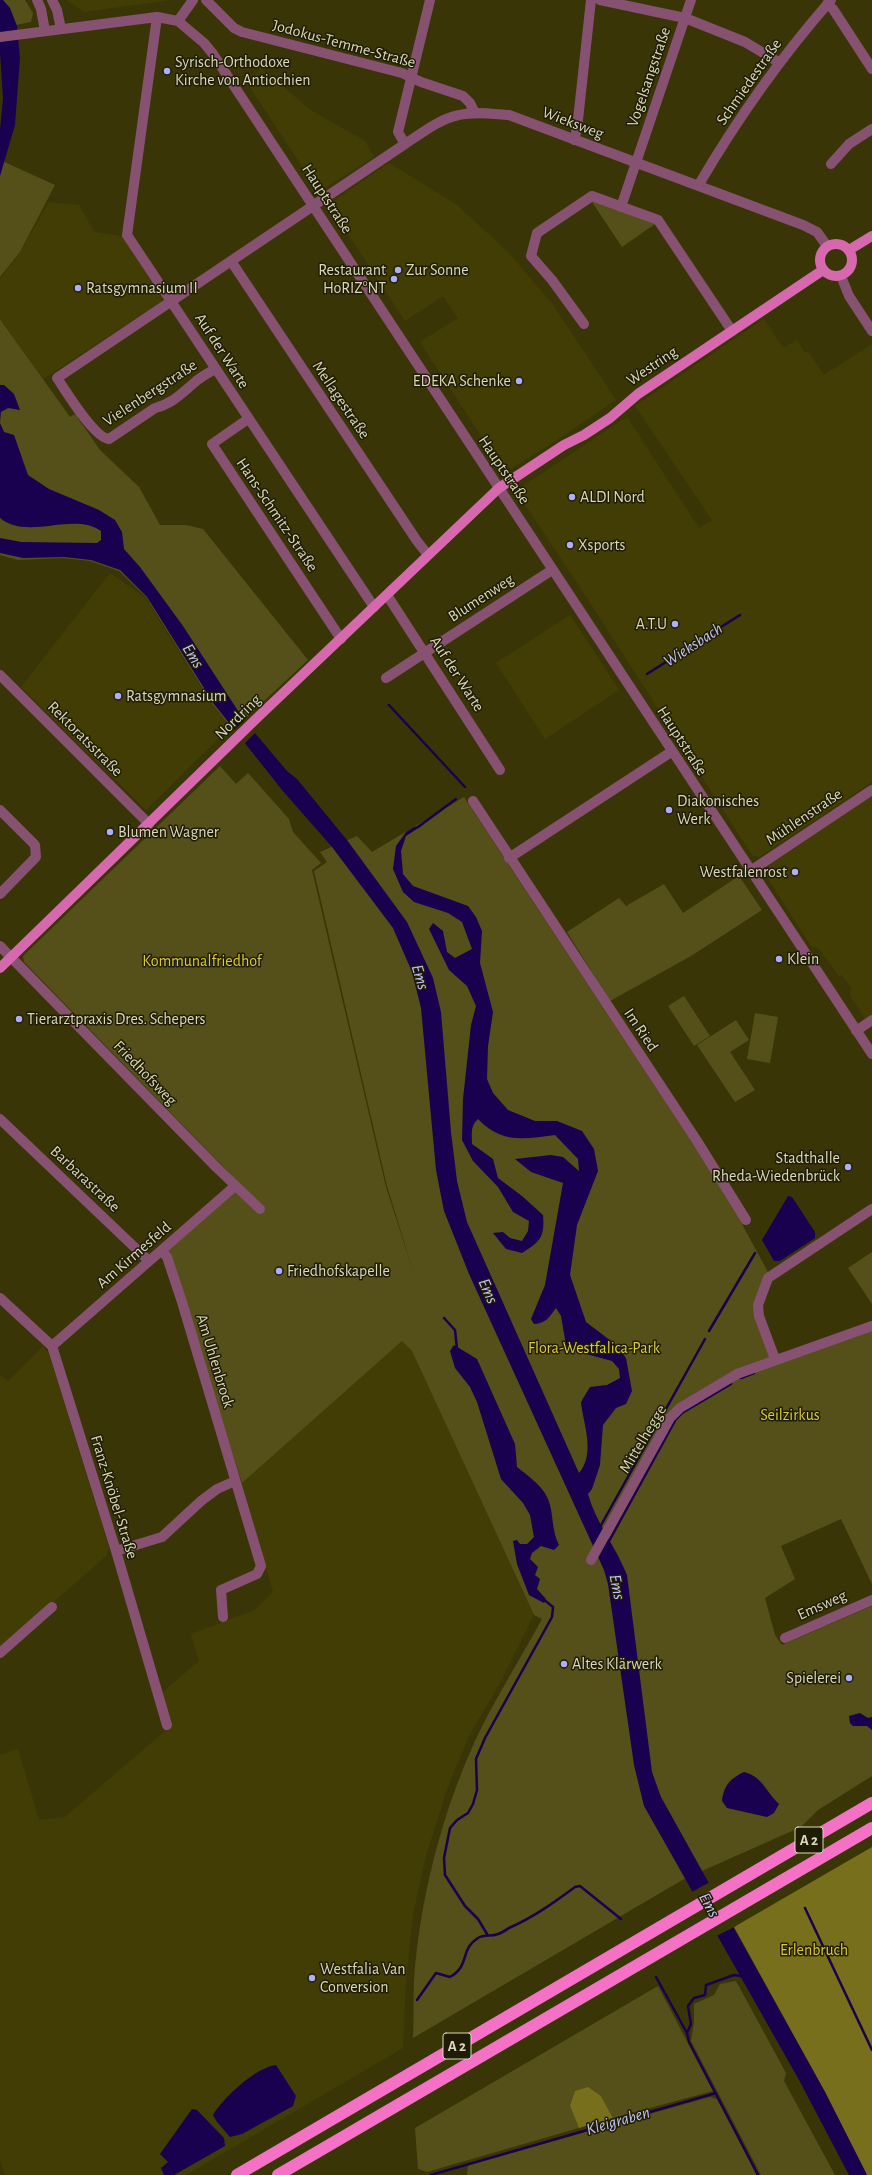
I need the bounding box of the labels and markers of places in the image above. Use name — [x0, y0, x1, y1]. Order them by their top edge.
place label: Syrisch-Orthodoxe Kirche von Antiochien — [175, 52, 311, 90]
marker: Syrisch-Orthodoxe Kirche von Antiochien — [162, 66, 172, 76]
place label: Restaurant HoRIZ°NT — [318, 260, 386, 298]
place label: Zur Sonne — [406, 260, 469, 280]
marker: Zur Sonne — [393, 265, 403, 275]
marker: Restaurant HoRIZ°NT — [389, 274, 399, 284]
place label: Ratsgymnasium II — [86, 278, 198, 298]
marker: Ratsgymnasium II — [73, 283, 83, 293]
place label: EDEKA Schenke — [413, 371, 511, 391]
marker: EDEKA Schenke — [514, 376, 524, 386]
place label: ALDI Nord — [580, 487, 645, 507]
marker: ALDI Nord — [567, 492, 577, 502]
place label: Xsports — [578, 535, 625, 555]
marker: Xsports — [565, 540, 575, 550]
place label: A.T.U — [636, 614, 667, 634]
marker: A.T.U — [670, 619, 680, 629]
place label: Ratsgymnasium — [126, 686, 226, 706]
marker: Ratsgymnasium — [113, 691, 123, 701]
place label: Diakonisches Werk — [677, 791, 759, 829]
marker: Diakonisches Werk — [664, 805, 674, 815]
place label: Blumen Wagner — [118, 822, 219, 842]
marker: Blumen Wagner — [105, 827, 115, 837]
place label: Westfalenrost — [699, 862, 787, 882]
marker: Westfalenrost — [790, 867, 800, 877]
place label: Klein — [787, 949, 819, 969]
marker: Klein — [774, 954, 784, 964]
place label: Tierarztpraxis Dres. Schepers — [27, 1009, 205, 1029]
marker: Tierarztpraxis Dres. Schepers — [14, 1014, 24, 1024]
place label: Stadthalle Rheda-Wiedenbrück — [712, 1148, 840, 1186]
marker: Stadthalle Rheda-Wiedenbrück — [843, 1162, 853, 1172]
place label: Friedhofskapelle — [287, 1261, 390, 1281]
marker: Friedhofskapelle — [274, 1266, 284, 1276]
place label: Altes Klärwerk — [572, 1654, 662, 1674]
marker: Altes Klärwerk — [559, 1659, 569, 1669]
place label: Spielerei — [786, 1668, 841, 1688]
marker: Spielerei — [844, 1673, 854, 1683]
place label: Westfalia Van Conversion — [320, 1959, 406, 1997]
marker: Westfalia Van Conversion — [307, 1973, 317, 1983]

